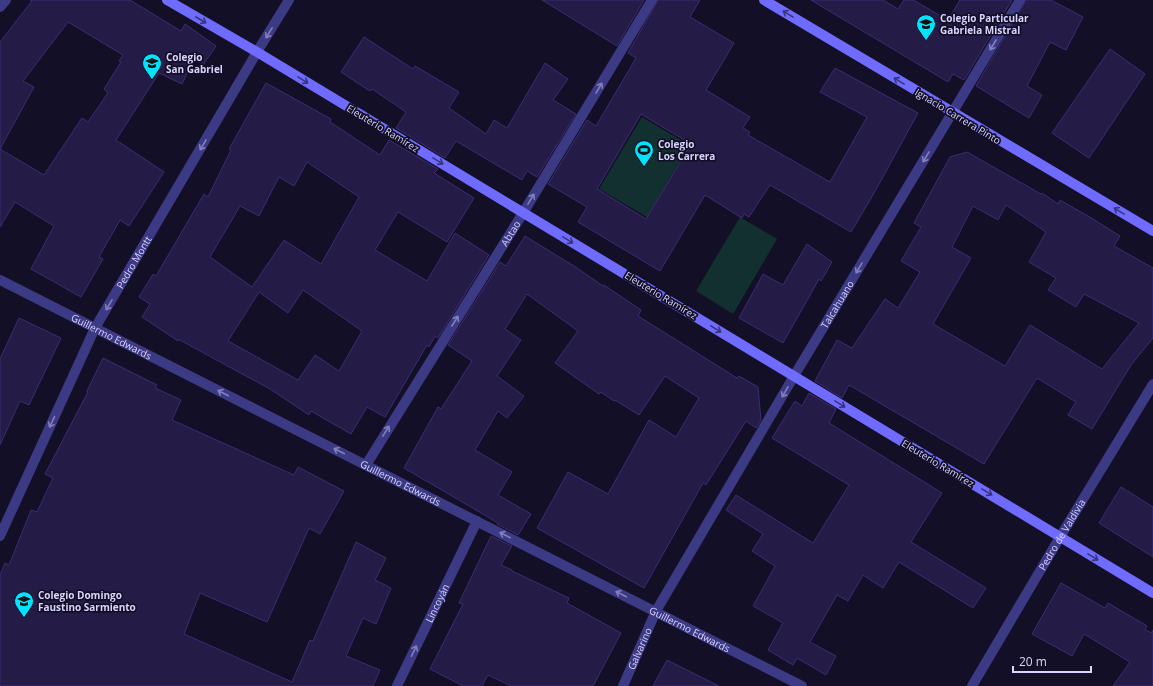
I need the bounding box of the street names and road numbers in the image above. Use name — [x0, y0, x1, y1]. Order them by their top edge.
street label: Ignacio Carrera Pinto — [912, 85, 1004, 147]
street label: Eleuterio Ramírez — [344, 101, 422, 155]
street label: Abtao — [497, 218, 524, 249]
street label: Pedro Montt — [113, 233, 155, 291]
street label: Eleuterio Ramírez — [622, 268, 700, 322]
street label: Talcahuano — [817, 278, 857, 331]
street label: Guillermo Edwards — [69, 310, 154, 363]
street label: Eleuterio Ramírez — [899, 436, 977, 490]
street label: Guillermo Edwards — [358, 457, 443, 509]
street label: Pedro de Valdivia — [1035, 496, 1088, 573]
street label: Lincoyán — [422, 582, 452, 625]
street label: Guillermo Edwards — [647, 603, 733, 655]
street label: Galvarino — [624, 625, 655, 672]

